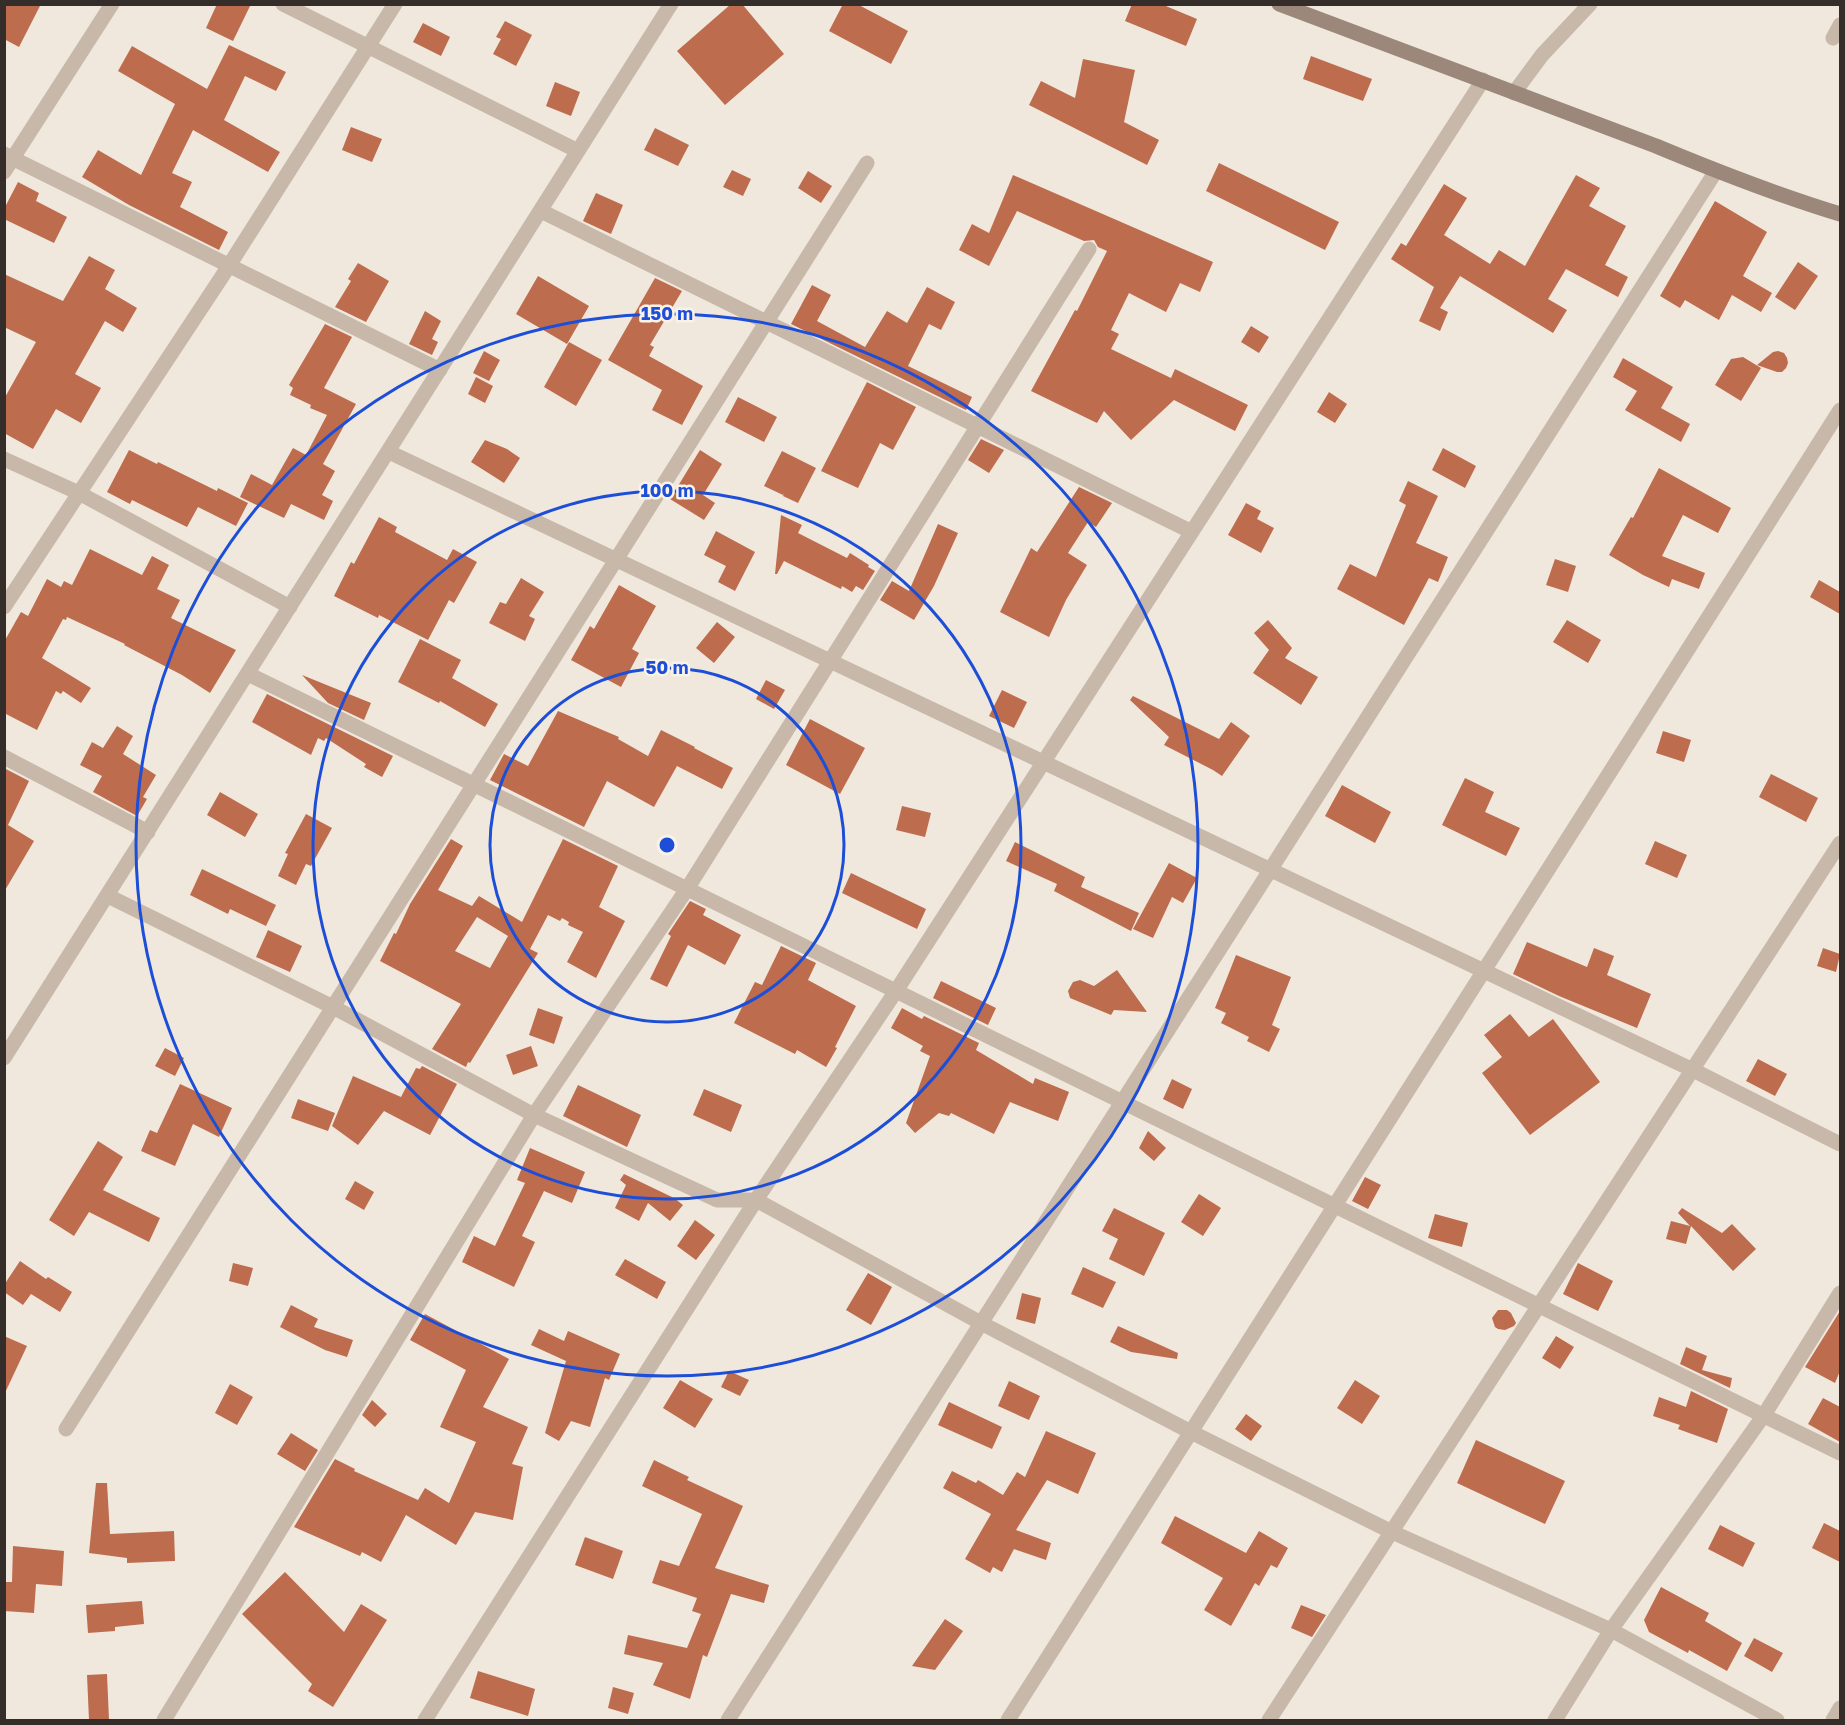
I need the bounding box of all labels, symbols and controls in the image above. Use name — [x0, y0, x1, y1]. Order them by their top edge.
text: 150 m — [641, 302, 693, 324]
text: 100 m — [641, 479, 693, 501]
text: 50 m — [646, 656, 688, 678]
centre of rings — [657, 835, 677, 855]

